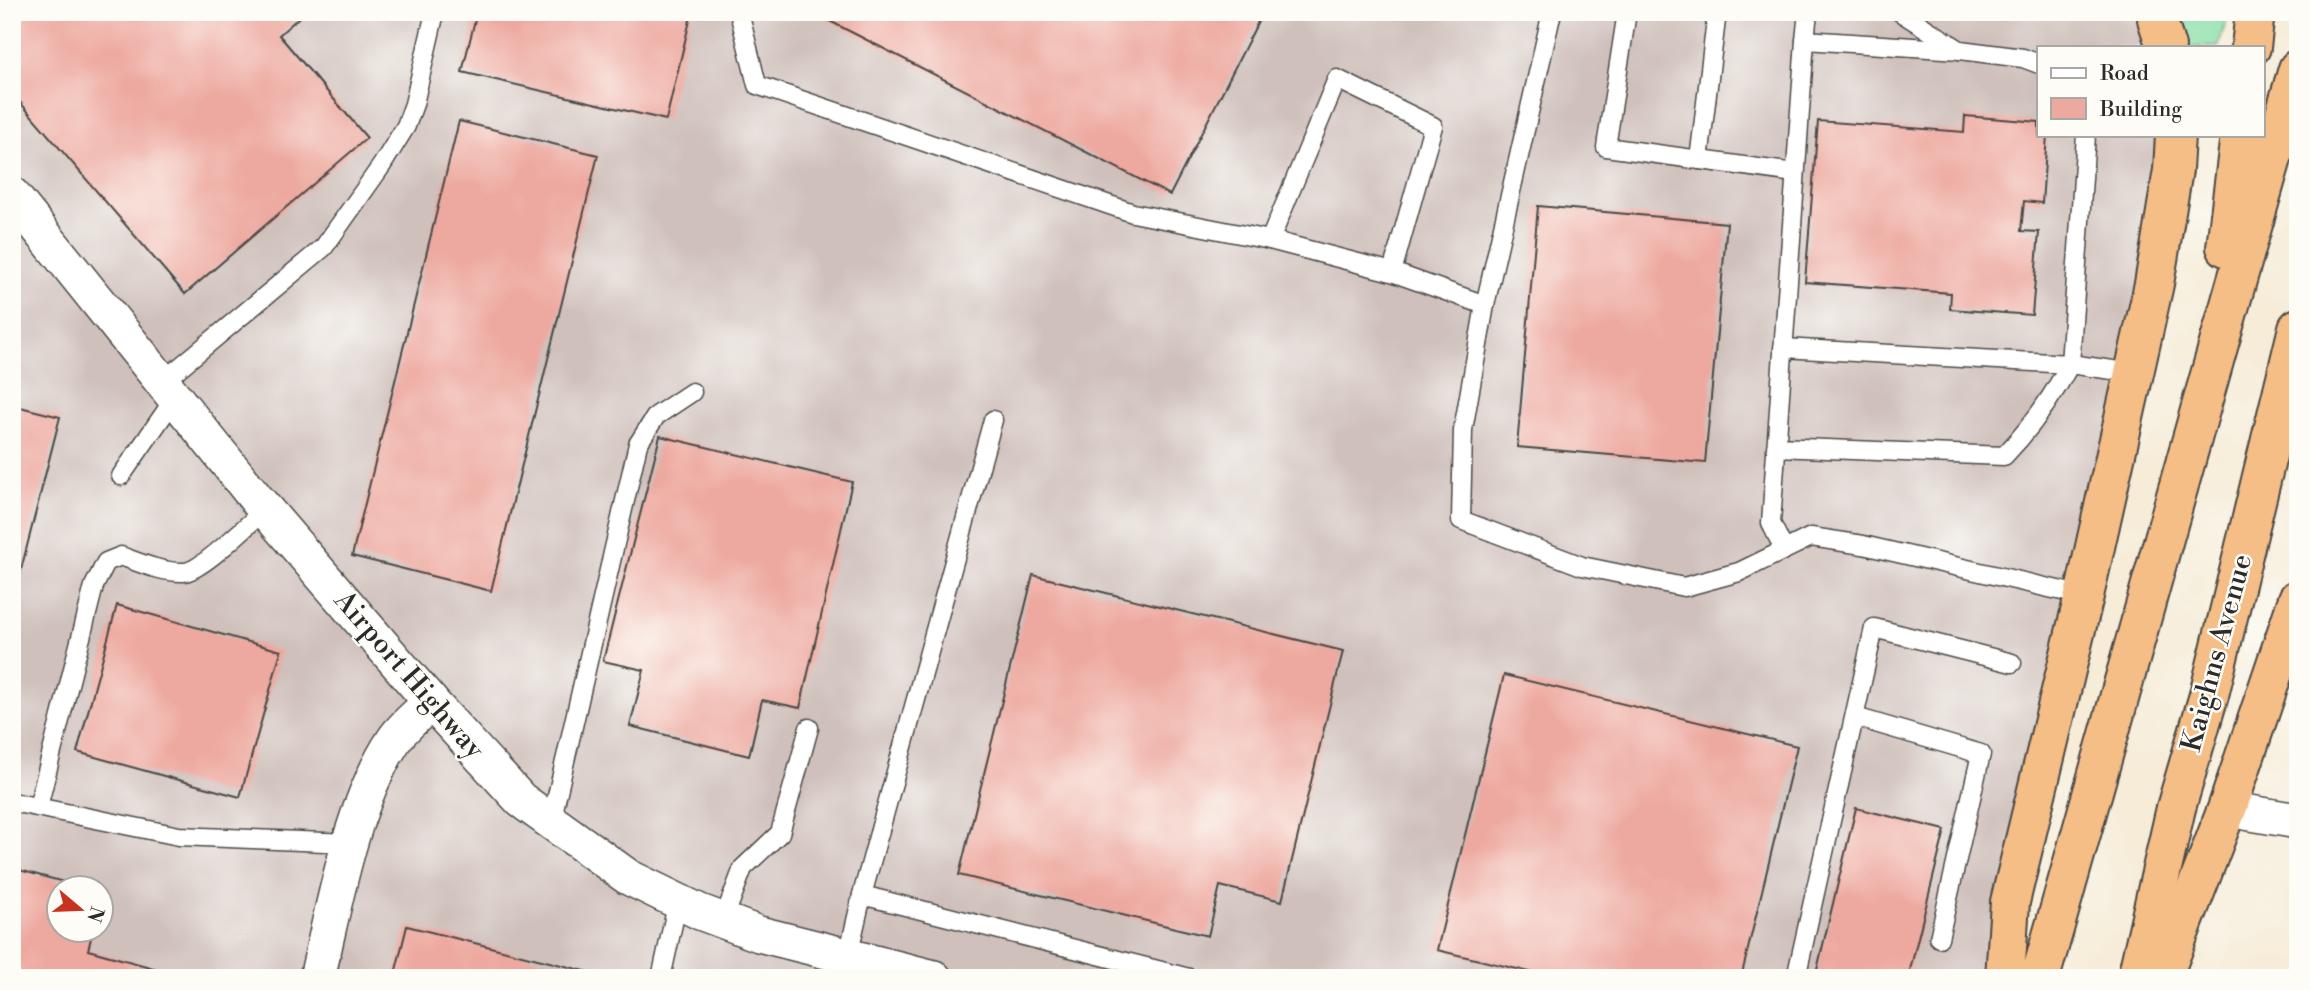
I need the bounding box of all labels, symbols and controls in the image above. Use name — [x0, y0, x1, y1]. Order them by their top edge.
legend — [2037, 46, 2264, 136]
text: Road — [2100, 61, 2149, 87]
text: Building — [2099, 97, 2182, 123]
street label: Kaighns Avenue — [2174, 550, 2260, 756]
street label: Airport Highway — [326, 583, 492, 767]
north arrow — [46, 874, 116, 944]
text: N — [81, 903, 109, 925]

